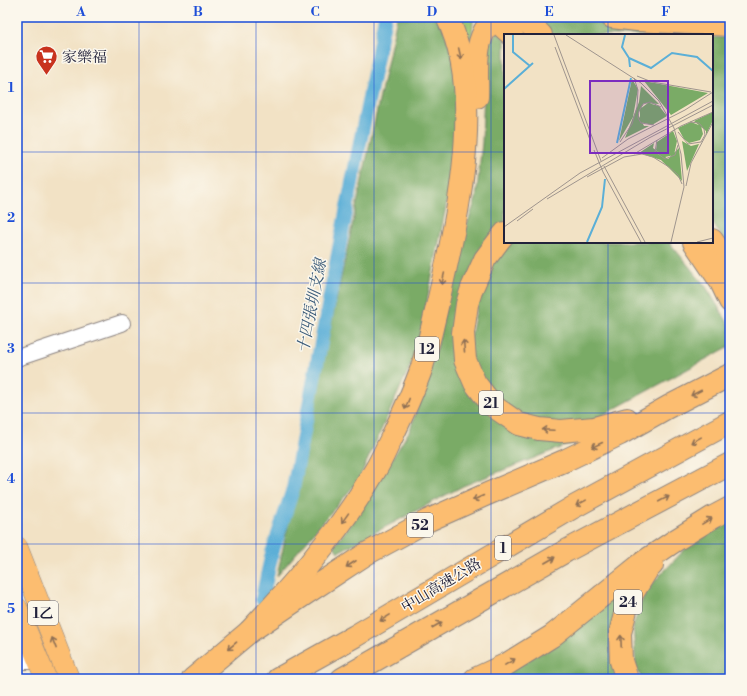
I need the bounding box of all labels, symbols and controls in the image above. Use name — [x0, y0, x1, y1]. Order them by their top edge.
text: A — [75, 4, 86, 20]
text: B — [193, 4, 203, 20]
text: C — [310, 4, 320, 20]
text: D — [427, 4, 437, 20]
text: E — [544, 4, 554, 20]
text: F — [661, 4, 671, 20]
inset map — [504, 34, 713, 243]
supermarket icon: 家樂福 — [34, 44, 60, 77]
one-way arrow — [456, 47, 464, 60]
place label: 家樂福 — [62, 48, 107, 67]
text: 1 — [8, 80, 15, 96]
text: 2 — [7, 210, 15, 226]
water label: 十四張圳支線 — [293, 255, 331, 355]
one-way arrow — [439, 272, 446, 285]
road number: 12 — [415, 337, 439, 361]
one-way arrow — [460, 340, 467, 353]
text: 3 — [7, 341, 15, 357]
one-way arrow — [691, 389, 703, 397]
road number: 21 — [479, 391, 503, 415]
one-way arrow — [403, 397, 410, 409]
one-way arrow — [542, 426, 555, 433]
one-way arrow — [690, 437, 702, 445]
one-way arrow — [591, 442, 603, 449]
text: 4 — [7, 471, 16, 487]
one-way arrow — [472, 494, 484, 502]
one-way arrow — [658, 495, 670, 502]
one-way arrow — [576, 499, 588, 507]
one-way arrow — [341, 512, 349, 523]
road number: 52 — [407, 513, 433, 537]
one-way arrow — [701, 517, 712, 525]
road number: 1 — [495, 536, 511, 560]
street label: 中山高速公路 — [398, 554, 485, 617]
one-way arrow — [544, 556, 556, 564]
one-way arrow — [345, 560, 356, 568]
road number: 24 — [614, 590, 642, 614]
text: 5 — [7, 601, 15, 617]
road number: 1乙 — [28, 601, 58, 625]
one-way arrow — [379, 615, 391, 623]
one-way arrow — [431, 621, 443, 628]
one-way arrow — [617, 635, 624, 648]
one-way arrow — [50, 637, 58, 649]
one-way arrow — [227, 642, 238, 651]
one-way arrow — [504, 657, 516, 665]

